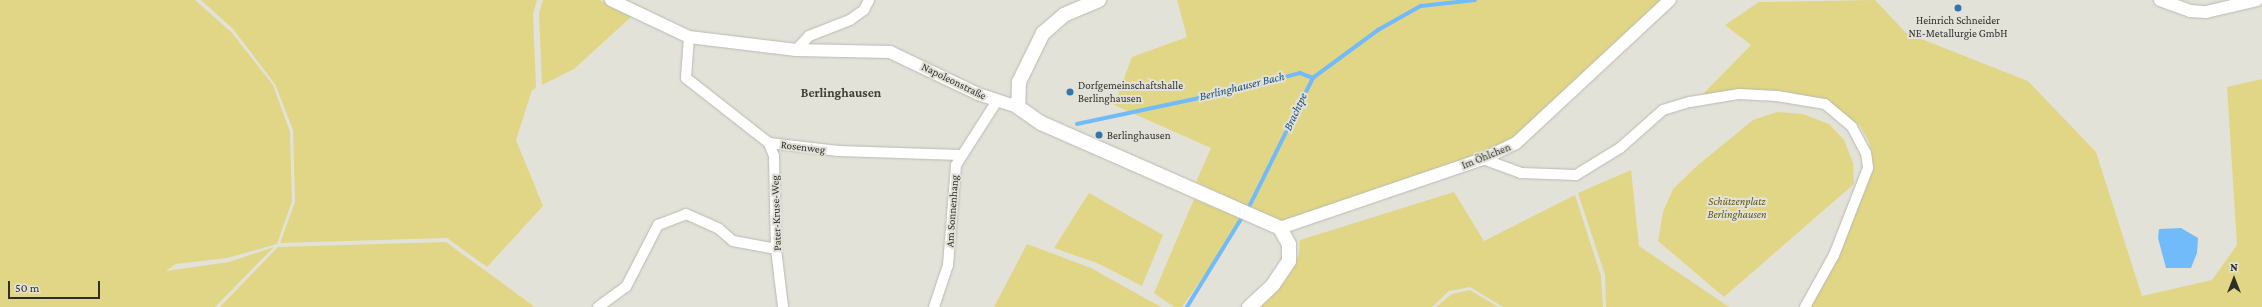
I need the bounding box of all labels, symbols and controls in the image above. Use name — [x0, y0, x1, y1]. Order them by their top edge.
marker: Heinrich Schneider NE-Metallurgie GmbH — [1953, 3, 1963, 13]
place label: Heinrich Schneider NE-Metallurgie GmbH — [1909, 14, 2007, 40]
street label: Napoleonstraße — [920, 60, 988, 102]
water label: Berlinghauser Bach — [1198, 69, 1286, 105]
place label: Dorfgemeinschaftshalle Berlinghausen — [1078, 79, 1183, 105]
district label: Berlinghausen — [801, 85, 881, 101]
marker: Dorfgemeinschaftshalle Berlinghausen — [1065, 87, 1075, 97]
water label: Brachtpe — [1281, 91, 1311, 133]
place label: Berlinghausen — [1107, 128, 1171, 142]
marker: Berlinghausen — [1094, 130, 1104, 140]
street label: Rosenweg — [780, 138, 826, 156]
street label: Im Öhlchen — [1460, 140, 1512, 172]
street label: Am Sonnenhang — [943, 174, 961, 248]
street label: Pater-Kruse-Weg — [768, 175, 784, 251]
park label: Schützenplatz Berlinghausen — [1707, 195, 1767, 221]
north arrow — [2214, 259, 2254, 299]
text: N — [2230, 261, 2238, 273]
scale bar — [10, 273, 102, 299]
text: 50 m — [15, 281, 39, 295]

